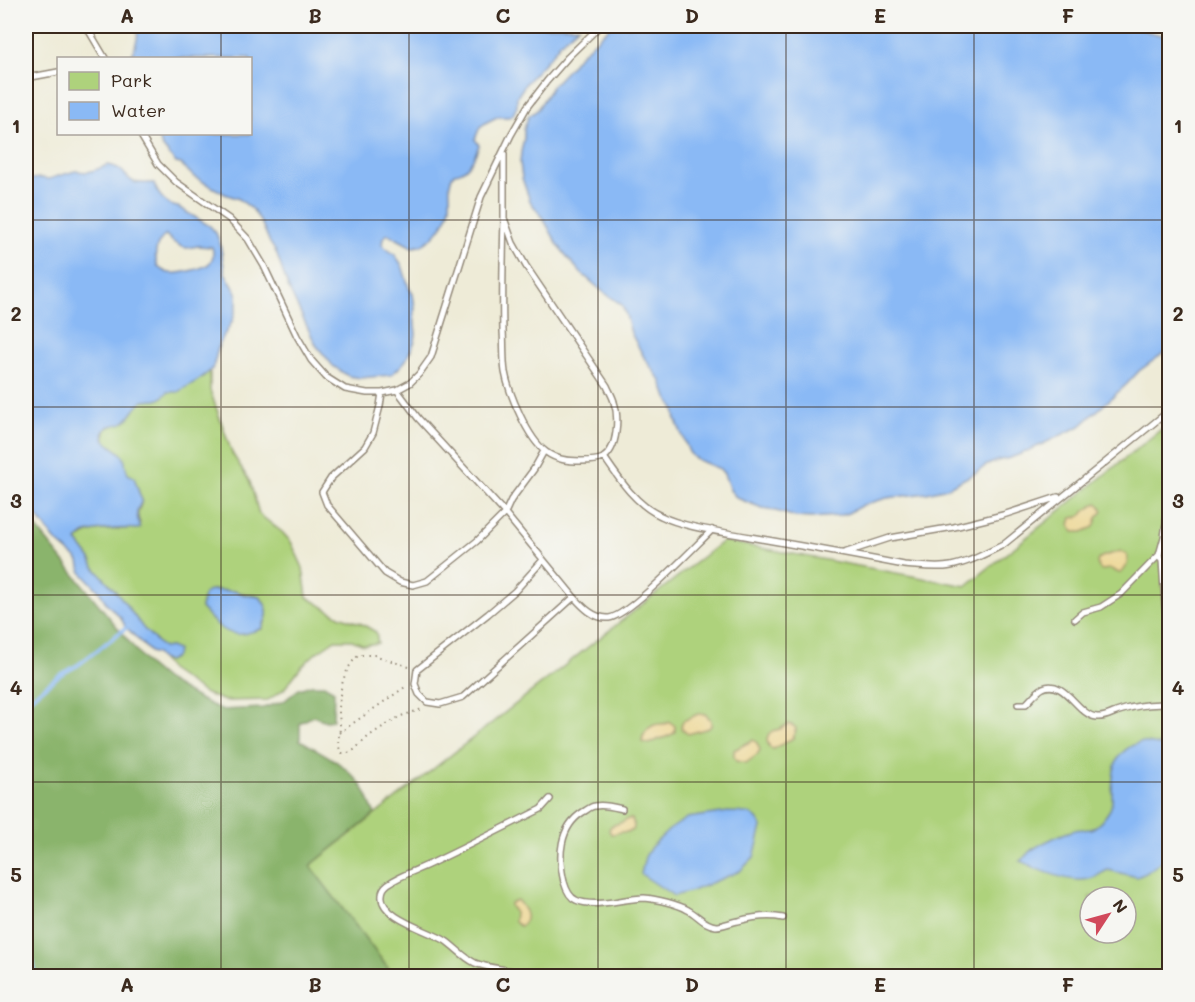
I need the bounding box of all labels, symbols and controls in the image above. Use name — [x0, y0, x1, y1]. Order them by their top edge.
text: A — [120, 2, 134, 28]
text: B — [308, 2, 322, 28]
text: C — [496, 2, 511, 28]
text: D — [685, 2, 699, 28]
text: E — [874, 2, 886, 28]
text: F — [1062, 2, 1075, 28]
legend — [57, 57, 252, 135]
text: Park — [111, 68, 152, 92]
text: Water — [111, 98, 166, 122]
text: 1 — [12, 112, 20, 138]
text: 1 — [1174, 112, 1182, 138]
text: 2 — [10, 300, 22, 326]
text: 2 — [1172, 300, 1184, 326]
text: 3 — [10, 487, 22, 513]
text: 3 — [1172, 487, 1184, 513]
text: 4 — [10, 674, 23, 700]
text: 4 — [1172, 674, 1185, 700]
text: 5 — [10, 861, 22, 887]
text: 5 — [1172, 861, 1184, 887]
north arrow — [1078, 885, 1138, 945]
text: N — [1108, 895, 1133, 917]
text: A — [120, 971, 134, 997]
text: B — [308, 971, 322, 997]
text: C — [496, 971, 511, 997]
text: D — [685, 971, 699, 997]
text: E — [874, 971, 886, 997]
text: F — [1062, 971, 1075, 997]

